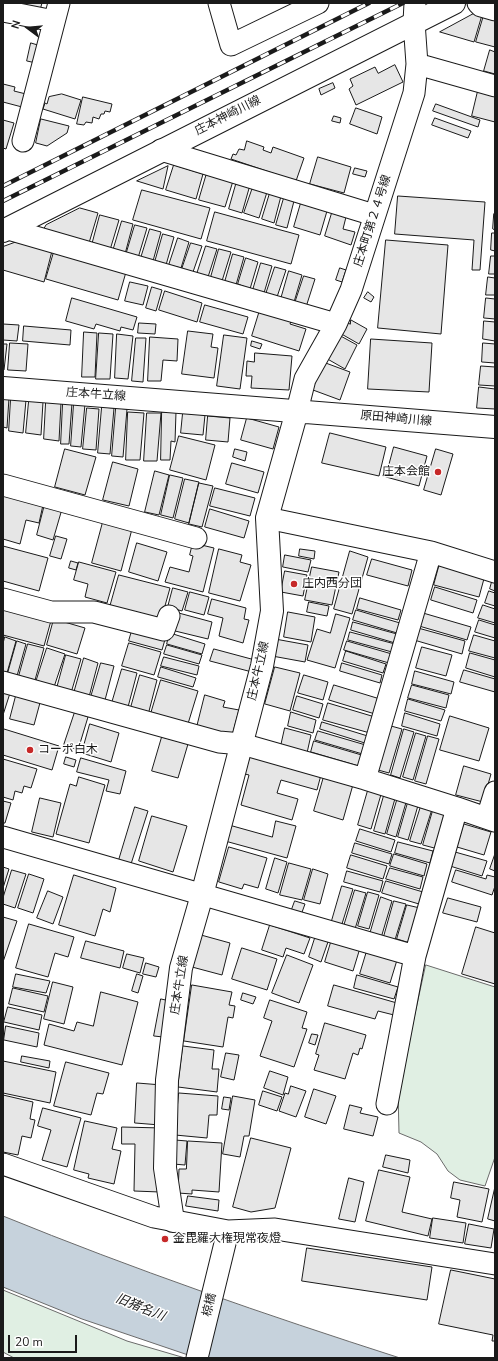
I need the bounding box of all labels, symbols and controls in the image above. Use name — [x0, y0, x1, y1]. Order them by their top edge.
north arrow — [8, 8, 48, 48]
text: N — [8, 19, 24, 31]
street label: 庄本神崎川線 — [193, 93, 263, 139]
street label: 庄本町第２４号線 — [351, 173, 395, 269]
street label: 庄本牛立線 — [66, 386, 126, 404]
street label: 原田神崎川線 — [360, 409, 432, 429]
place label: 庄本会館 — [382, 465, 430, 479]
marker: 庄本会館 — [433, 467, 443, 477]
place label: 庄内西分団 — [302, 577, 362, 591]
marker: 庄内西分団 — [289, 579, 299, 589]
street label: 庄本牛立線 — [245, 640, 273, 702]
place label: コーポ白木 — [38, 743, 98, 757]
marker: コーポ白木 — [25, 745, 35, 755]
street label: 庄本牛立線 — [168, 954, 192, 1016]
place label: 金毘羅大権現常夜燈 — [173, 1232, 281, 1246]
marker: 金毘羅大権現常夜燈 — [160, 1234, 170, 1244]
water label: 旧猪名川 — [113, 1291, 167, 1325]
street label: 椋橋 — [200, 1292, 220, 1318]
scale bar — [10, 1327, 79, 1353]
text: 20 m — [15, 1334, 43, 1350]

